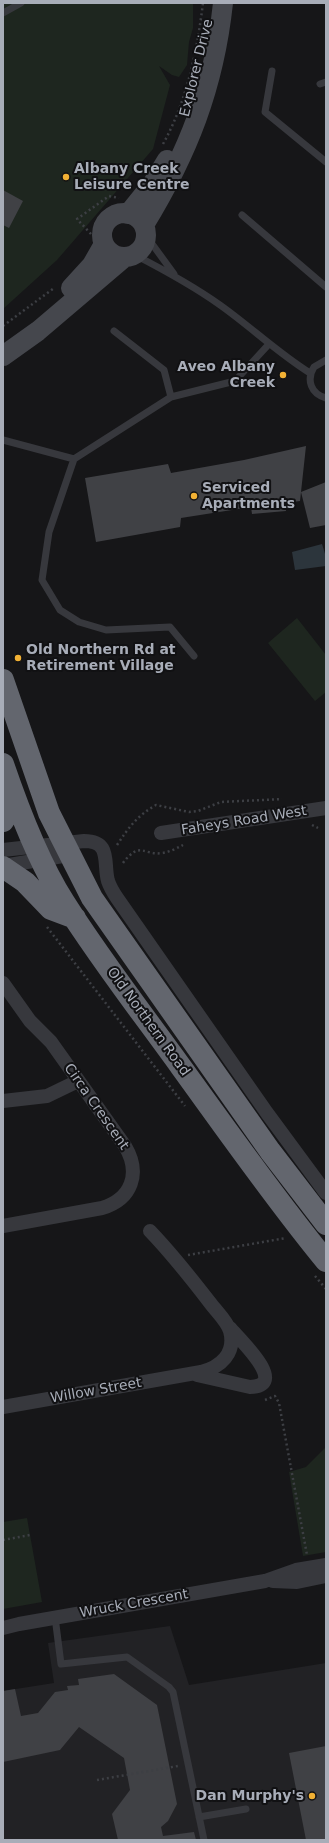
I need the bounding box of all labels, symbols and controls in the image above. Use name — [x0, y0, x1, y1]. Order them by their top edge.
street label: Explorer Drive — [177, 17, 217, 119]
place label: Albany Creek Leisure Centre — [74, 161, 190, 194]
marker: Albany Creek Leisure Centre — [61, 172, 71, 182]
place label: Aveo Albany Creek — [177, 359, 275, 392]
marker: Aveo Albany Creek — [278, 370, 288, 380]
place label: Serviced Apartments — [202, 480, 295, 512]
marker: Serviced Apartments — [189, 491, 199, 501]
place label: Old Northern Rd at Retirement Village — [26, 642, 176, 674]
marker: Old Northern Rd at Retirement Village — [13, 653, 23, 663]
street label: Faheys Road West — [180, 803, 308, 839]
street label: Old Northern Road — [103, 964, 193, 1080]
street label: Circa Crescent — [60, 1061, 132, 1153]
street label: Willow Street — [49, 1375, 143, 1407]
street label: Wruck Crescent — [78, 1586, 190, 1622]
place label: Dan Murphy's — [196, 1788, 304, 1804]
marker: Dan Murphy's — [307, 1791, 317, 1801]

